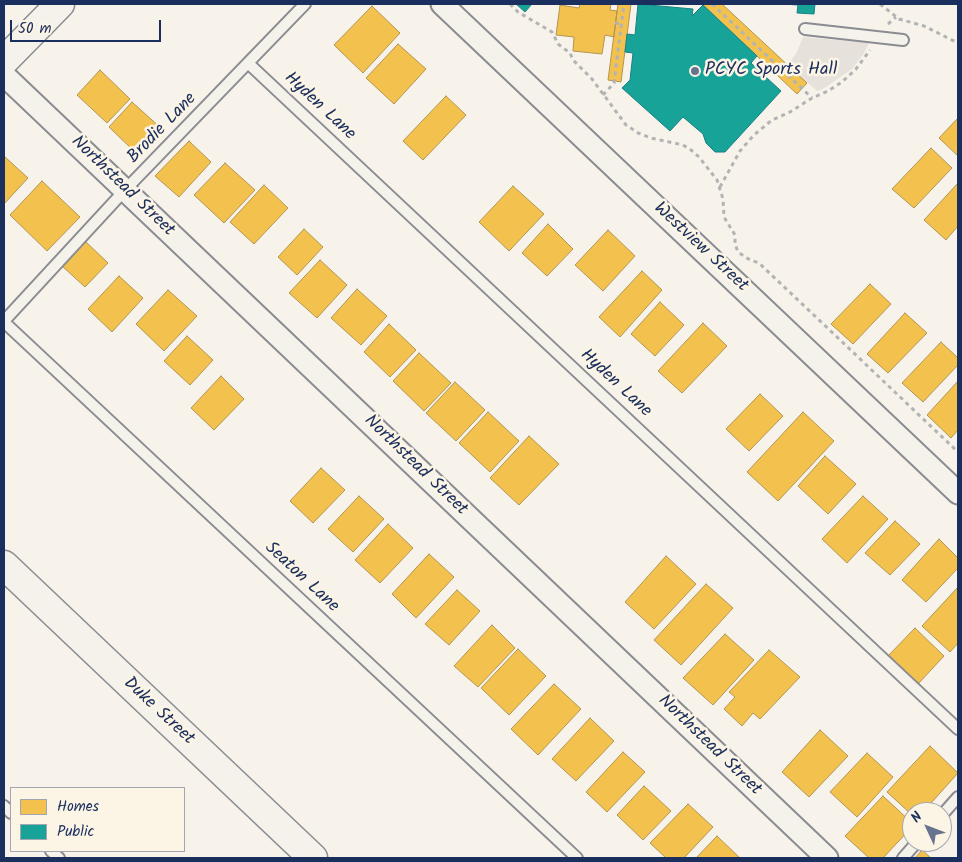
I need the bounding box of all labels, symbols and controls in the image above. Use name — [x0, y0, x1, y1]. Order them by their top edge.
scale bar — [12, 10, 164, 42]
text: 50 m — [18, 17, 52, 41]
place label: PCYC Sports Hall — [705, 60, 837, 82]
marker: PCYC Sports Hall — [689, 65, 701, 77]
street label: Hyden Lane — [279, 68, 359, 146]
street label: Brodie Lane — [124, 89, 202, 169]
street label: Northstead Street — [66, 132, 178, 242]
street label: Westview Street — [648, 199, 752, 297]
street label: Hyden Lane — [575, 345, 655, 423]
street label: Northstead Street — [359, 411, 471, 521]
street label: Seaton Lane — [259, 538, 343, 618]
street label: Duke Street — [118, 674, 198, 750]
street label: Northstead Street — [653, 691, 765, 801]
legend — [10, 787, 185, 852]
text: Homes — [57, 795, 99, 819]
north arrow — [902, 802, 952, 852]
text: N — [906, 807, 928, 828]
text: Public — [57, 820, 94, 844]

